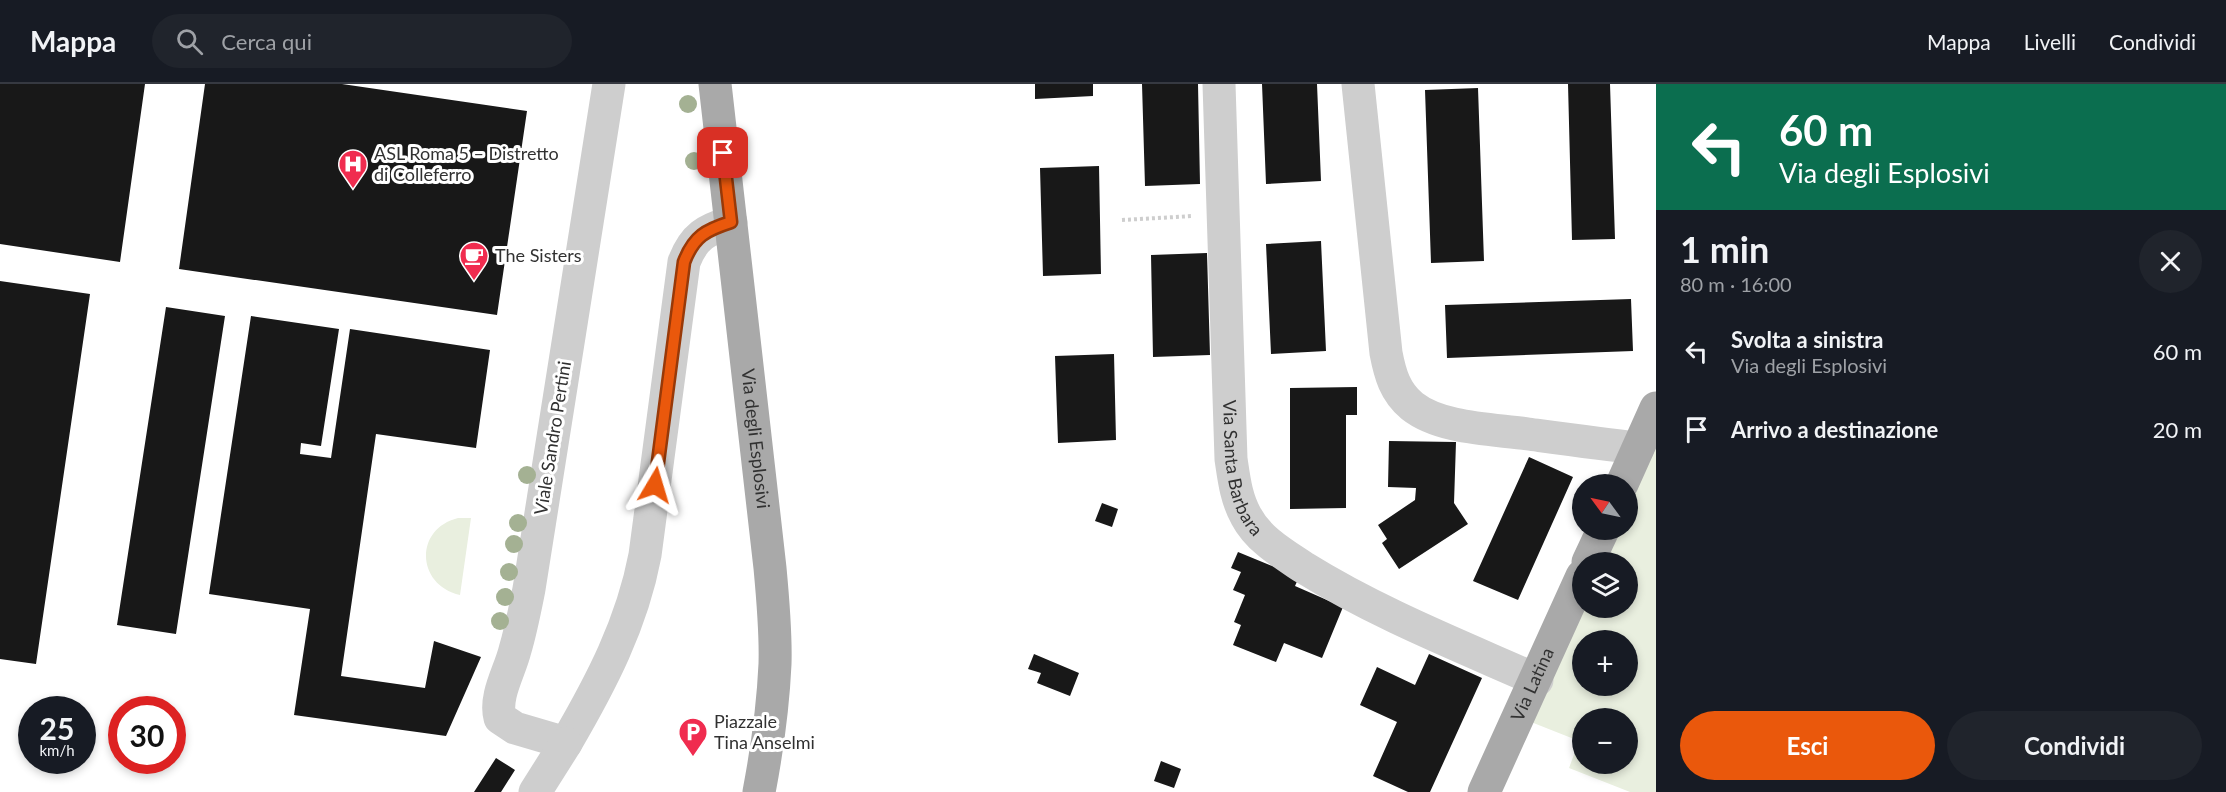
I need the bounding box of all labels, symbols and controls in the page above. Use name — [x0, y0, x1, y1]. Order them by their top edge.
search box — [152, 14, 572, 68]
text: Mappa — [30, 24, 116, 58]
icon: search — [173, 25, 206, 58]
text: Cerca qui — [221, 28, 312, 55]
text: Mappa — [1927, 29, 1991, 54]
text: Livelli — [2024, 29, 2076, 54]
text: Condividi — [2109, 29, 2196, 54]
text: 60 m — [1779, 105, 1873, 155]
icon: left — [1680, 108, 1758, 186]
pin — [697, 127, 748, 178]
icon: arrive — [706, 136, 739, 169]
place label: ASL Roma 5 – Distretto di Colleferro — [374, 142, 559, 185]
hospital icon: ASL Roma 5 – Distretto di Colleferro — [337, 148, 369, 190]
text: Via degli Esplosivi — [1779, 156, 1990, 189]
text: 1 min — [1680, 227, 1769, 271]
button: close — [2139, 230, 2202, 293]
cafe icon: The Sisters — [458, 240, 490, 282]
place label: The Sisters — [495, 244, 582, 266]
text: 80 m · 16:00 — [1680, 272, 1792, 296]
text: Svolta a sinistra — [1731, 326, 1883, 353]
icon: left — [1680, 335, 1713, 368]
text: 60 m — [2153, 338, 2202, 365]
text: Via degli Esplosivi — [1731, 353, 1887, 377]
street label: Viale Sandro Pertini — [529, 359, 575, 516]
street label: Via degli Esplosivi — [737, 367, 775, 510]
street label: Via Santa Barbara — [1219, 399, 1268, 540]
icon: arrive — [1680, 413, 1713, 446]
text: Arrivo a destinazione — [1731, 416, 1938, 443]
text: 20 m — [2153, 416, 2202, 443]
position arrow — [623, 453, 687, 517]
north arrow — [1572, 474, 1638, 540]
map controls — [1572, 474, 1638, 774]
button: layers — [1572, 552, 1638, 618]
button: + — [1572, 630, 1638, 696]
street label: Via Latina — [1506, 644, 1558, 724]
speed limit sign: 30 — [108, 696, 186, 774]
button: − — [1572, 708, 1638, 774]
text: 25 — [40, 710, 74, 746]
place label: Piazzale Tina Anselmi — [714, 710, 815, 753]
button: Esci — [1680, 711, 1935, 780]
button: Condividi — [1947, 711, 2202, 780]
parking icon: Piazzale Tina Anselmi — [677, 716, 709, 758]
text: km/h — [39, 741, 75, 759]

